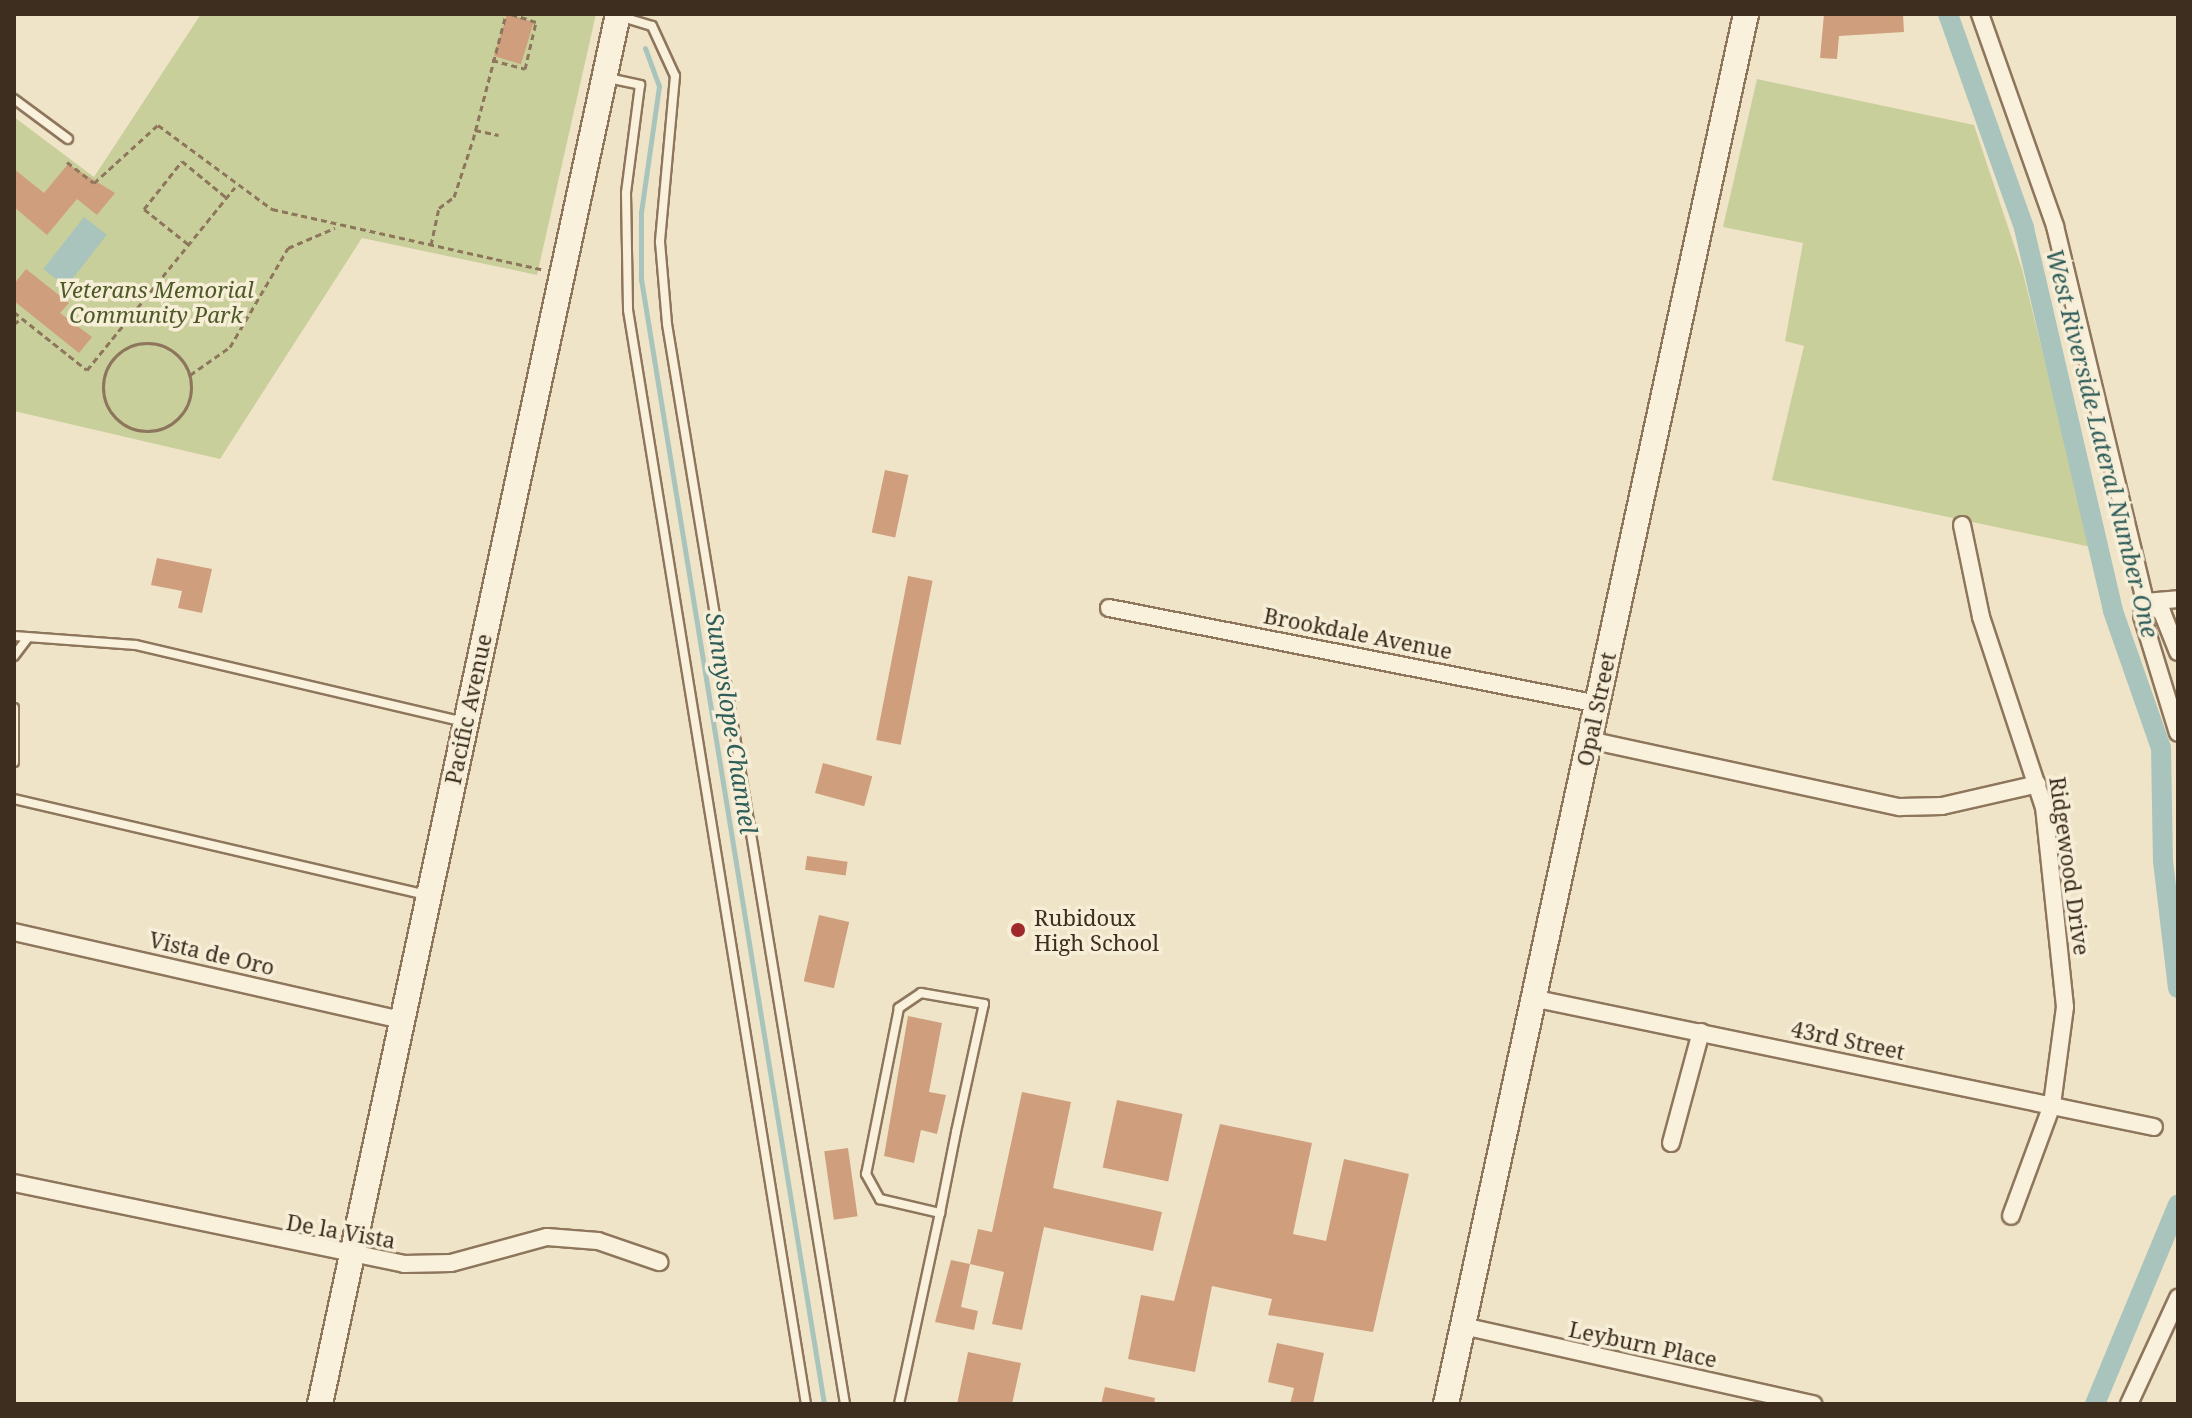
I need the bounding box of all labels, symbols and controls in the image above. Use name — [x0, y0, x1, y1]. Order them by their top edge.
water label: West Riverside Lateral Number One — [2041, 245, 2165, 641]
park label: Veterans Memorial Community Park — [58, 276, 254, 328]
street label: Brookdale Avenue — [1262, 602, 1454, 664]
water label: Sunnyslope Channel — [700, 610, 764, 836]
street label: Pacific Avenue — [439, 631, 497, 787]
street label: Opal Street — [1571, 649, 1621, 769]
street label: Ridgewood Drive — [2044, 775, 2096, 957]
place label: Rubidoux High School — [1034, 904, 1159, 956]
marker: Rubidoux High School — [1009, 921, 1027, 939]
street label: Vista de Oro — [147, 926, 277, 980]
street label: 43rd Street — [1789, 1015, 1907, 1065]
street label: De la Vista — [284, 1208, 398, 1254]
street label: Leyburn Place — [1567, 1315, 1719, 1373]

